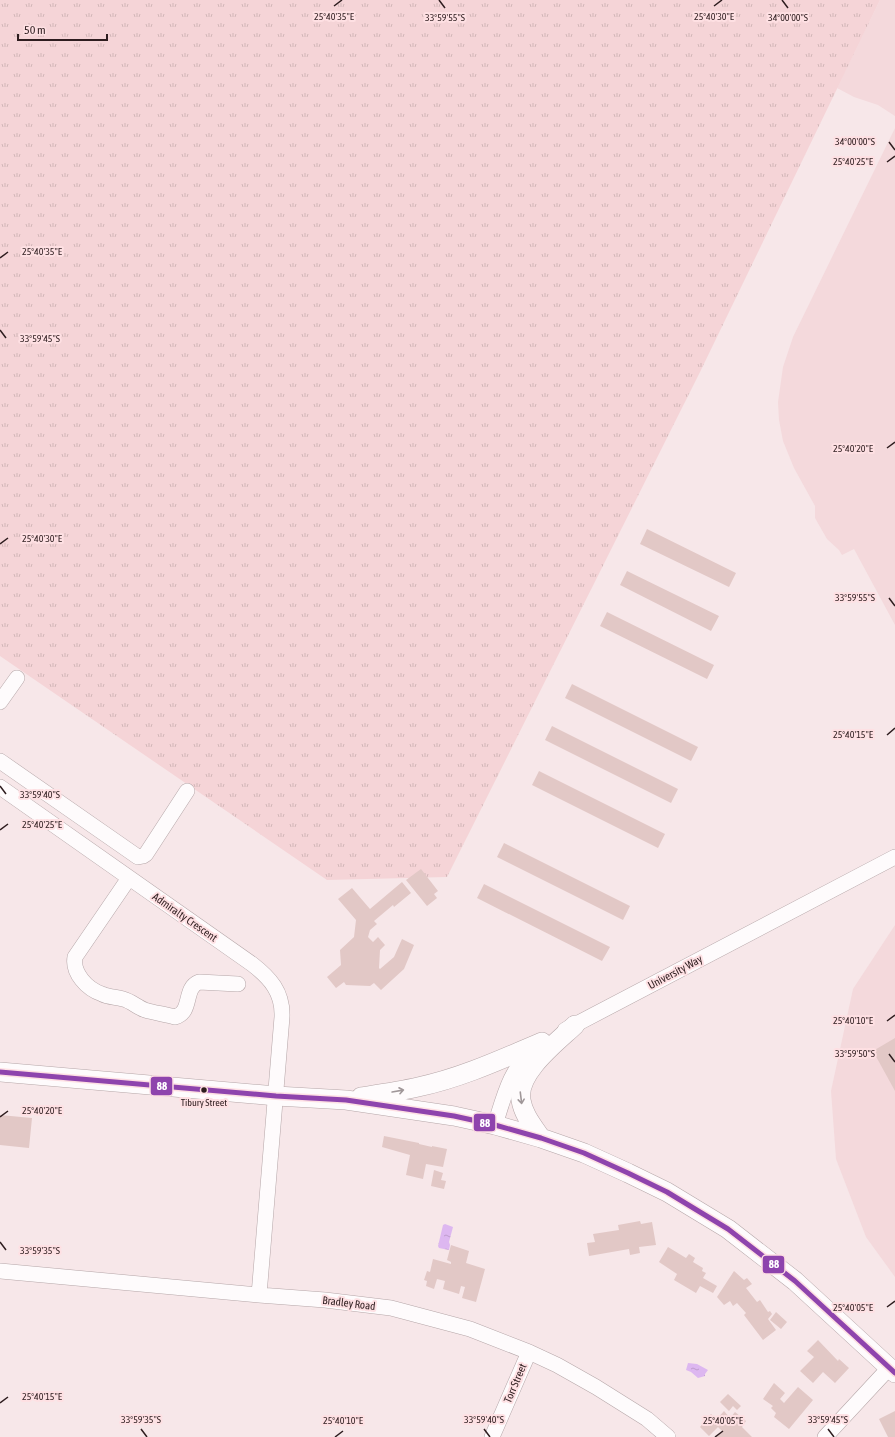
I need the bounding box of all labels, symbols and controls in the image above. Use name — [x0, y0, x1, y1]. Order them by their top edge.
text: 25°40'35"E — [314, 11, 355, 22]
text: 25°40'30"E — [694, 11, 735, 22]
text: 33°59'55"S — [425, 12, 465, 23]
text: 34°00'00"S — [768, 12, 808, 23]
scale bar — [18, 16, 107, 42]
text: 50 m — [24, 23, 46, 37]
text: 34°00'00"S — [835, 136, 875, 147]
text: 25°40'25"E — [833, 156, 874, 167]
text: 25°40'35"E — [22, 246, 63, 257]
text: 33°59'45"S — [20, 333, 60, 344]
text: 25°40'20"E — [833, 443, 874, 454]
text: 25°40'30"E — [22, 533, 63, 544]
text: 33°59'55"S — [835, 592, 875, 603]
text: 25°40'15"E — [833, 729, 874, 740]
text: 33°59'40"S — [20, 789, 60, 800]
text: 25°40'25"E — [22, 819, 63, 830]
street label: Admiralty Crescent — [150, 890, 220, 944]
street label: University Way — [646, 952, 705, 991]
text: 25°40'10"E — [833, 1015, 874, 1026]
text: 33°59'50"S — [835, 1048, 875, 1059]
line badge: 88 — [150, 1076, 173, 1096]
text: 88 — [157, 1080, 167, 1092]
marker: Tibury Street — [199, 1085, 209, 1095]
one-way arrow — [391, 1086, 404, 1094]
one-way arrow — [517, 1092, 525, 1105]
place label: Tibury Street — [181, 1097, 227, 1108]
text: 25°40'20"E — [22, 1105, 63, 1116]
line badge: 88 — [473, 1113, 496, 1132]
text: 88 — [480, 1117, 490, 1129]
text: 33°59'35"S — [20, 1245, 60, 1256]
line badge: 88 — [762, 1255, 785, 1274]
text: 88 — [769, 1258, 779, 1270]
street label: Bradley Road — [322, 1294, 376, 1312]
text: 25°40'05"E — [833, 1302, 874, 1313]
street label: Torr Street — [501, 1362, 529, 1404]
text: 25°40'15"E — [22, 1391, 63, 1402]
text: 33°59'35"S — [121, 1414, 161, 1425]
text: 33°59'40"S — [464, 1414, 504, 1425]
text: 33°59'45"S — [808, 1414, 848, 1425]
text: 25°40'10"E — [323, 1415, 364, 1426]
text: 25°40'05"E — [703, 1415, 744, 1426]

